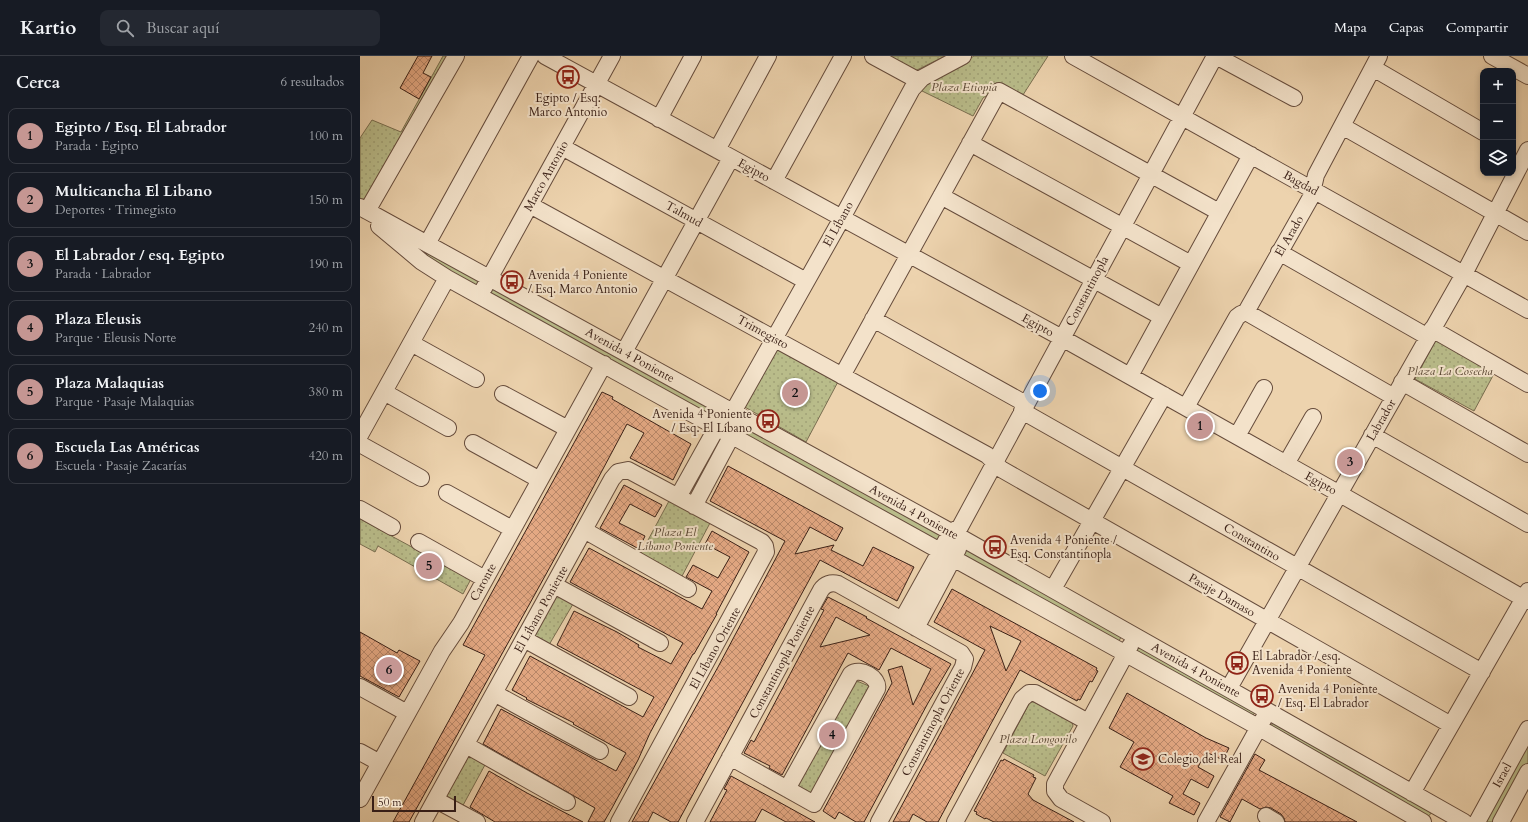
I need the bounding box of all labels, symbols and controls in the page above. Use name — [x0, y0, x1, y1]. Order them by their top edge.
search box — [100, 10, 380, 46]
text: Kartio — [20, 15, 76, 41]
icon: search — [114, 17, 136, 39]
text: Buscar aquí — [146, 18, 220, 38]
text: Mapa — [1334, 18, 1367, 37]
text: Capas — [1389, 18, 1424, 37]
text: Compartir — [1446, 18, 1508, 37]
bus stop icon: Egipto / Esq. Marco Antonio — [555, 64, 581, 90]
map controls — [1480, 68, 1516, 176]
button: + — [1480, 68, 1516, 104]
text: Cerca — [16, 71, 60, 94]
text: 6 resultados — [280, 73, 344, 91]
park label: Plaza Etiopia — [931, 79, 997, 95]
place label: Egipto / Esq. Marco Antonio — [529, 90, 608, 120]
button: − — [1480, 104, 1516, 140]
text: Egipto / Esq. El Labrador — [55, 117, 227, 137]
text: 1 — [27, 127, 33, 145]
text: 100 m — [309, 127, 343, 145]
text: Parada · Egipto — [55, 137, 139, 155]
street label: Marco Antonio — [520, 137, 572, 214]
button: layers — [1480, 140, 1516, 176]
street label: Egipto — [735, 155, 773, 186]
street label: Bagdad — [1280, 167, 1322, 200]
text: Multicancha El Libano — [55, 181, 212, 201]
text: 2 — [27, 191, 33, 209]
text: 150 m — [309, 191, 343, 209]
street label: Talmud — [663, 197, 706, 231]
street label: El Líbano — [819, 198, 857, 249]
text: Deportes · Trimegisto — [55, 201, 176, 219]
street label: El Arado — [1271, 212, 1307, 259]
text: El Labrador / esq. Egipto — [55, 245, 224, 265]
street label: Constantinopla — [1062, 252, 1113, 329]
text: 3 — [27, 255, 33, 273]
text: 190 m — [309, 255, 343, 273]
text: Parada · Labrador — [55, 265, 151, 283]
place label: Avenida 4 Poniente / Esq. Marco Antonio — [528, 267, 638, 297]
bus stop icon: Avenida 4 Poniente / Esq. Marco Antonio — [499, 269, 525, 295]
text: Plaza Eleusis — [55, 309, 141, 329]
street label: Egipto — [1019, 310, 1057, 341]
street label: Trimegisto — [734, 311, 792, 353]
text: 4 — [27, 319, 33, 337]
text: 240 m — [309, 319, 343, 337]
street label: Avenida 4 Poniente — [583, 324, 677, 386]
text: Parque · Eleusis Norte — [55, 329, 176, 347]
park label: Plaza La Cosecha — [1407, 363, 1493, 379]
text: Plaza Malaquias — [55, 373, 164, 393]
pin: 2 — [782, 378, 808, 408]
your location — [1030, 381, 1050, 401]
text: 5 — [27, 383, 33, 401]
text: 380 m — [309, 383, 343, 401]
text: Parque · Pasaje Malaquias — [55, 393, 194, 411]
street label: Labrador — [1363, 396, 1400, 444]
place label: Avenida 4 Poniente / Esq. El Líbano — [652, 406, 753, 436]
bus stop icon: Avenida 4 Poniente / Esq. El Líbano — [755, 408, 781, 434]
pin: 1 — [1187, 411, 1213, 441]
text: Escuela Las Américas — [55, 437, 200, 457]
text: 6 — [27, 447, 33, 465]
text: 420 m — [309, 447, 343, 465]
pin: 3 — [1337, 447, 1363, 477]
text: Escuela · Pasaje Zacarías — [55, 457, 187, 475]
street label: Egipto — [1302, 468, 1340, 499]
street label: Avenida 4 Poniente — [867, 481, 961, 543]
street label: Constantino — [1221, 519, 1284, 565]
park label: Plaza El Líbano Poniente — [637, 524, 713, 554]
place label: Avenida 4 Poniente / Esq. Constantinopla — [1010, 532, 1117, 562]
bus stop icon: Avenida 4 Poniente / Esq. Constantinopla — [982, 534, 1008, 560]
pin: 5 — [416, 551, 442, 581]
street label: Caronte — [466, 560, 500, 604]
street label: El Líbano Poniente — [510, 562, 572, 656]
street label: Pasaje Damaso — [1186, 569, 1259, 621]
street label: Constantinopla Poniente — [745, 603, 819, 721]
street label: El Líbano Oriente — [686, 604, 744, 692]
street label: Avenida 4 Poniente — [1149, 639, 1243, 701]
place label: El Labrador / esq. Avenida 4 Poniente — [1252, 648, 1352, 678]
bus stop icon: El Labrador / esq. Avenida 4 Poniente — [1224, 650, 1250, 676]
pin: 6 — [376, 655, 402, 685]
street label: Constantinopla Oriente — [898, 665, 968, 779]
place label: Avenida 4 Poniente / Esq. El Labrador — [1278, 681, 1378, 711]
bus stop icon: Avenida 4 Poniente / Esq. El Labrador — [1249, 683, 1275, 709]
pin: 4 — [819, 720, 845, 750]
park label: Plaza Longovilo — [999, 731, 1077, 747]
school or university icon: Colegio del Real — [1130, 746, 1156, 772]
place label: Colegio del Real — [1158, 751, 1242, 767]
street label: Israel — [1489, 760, 1515, 790]
scale bar — [372, 794, 456, 813]
text: 50 m — [378, 795, 402, 810]

